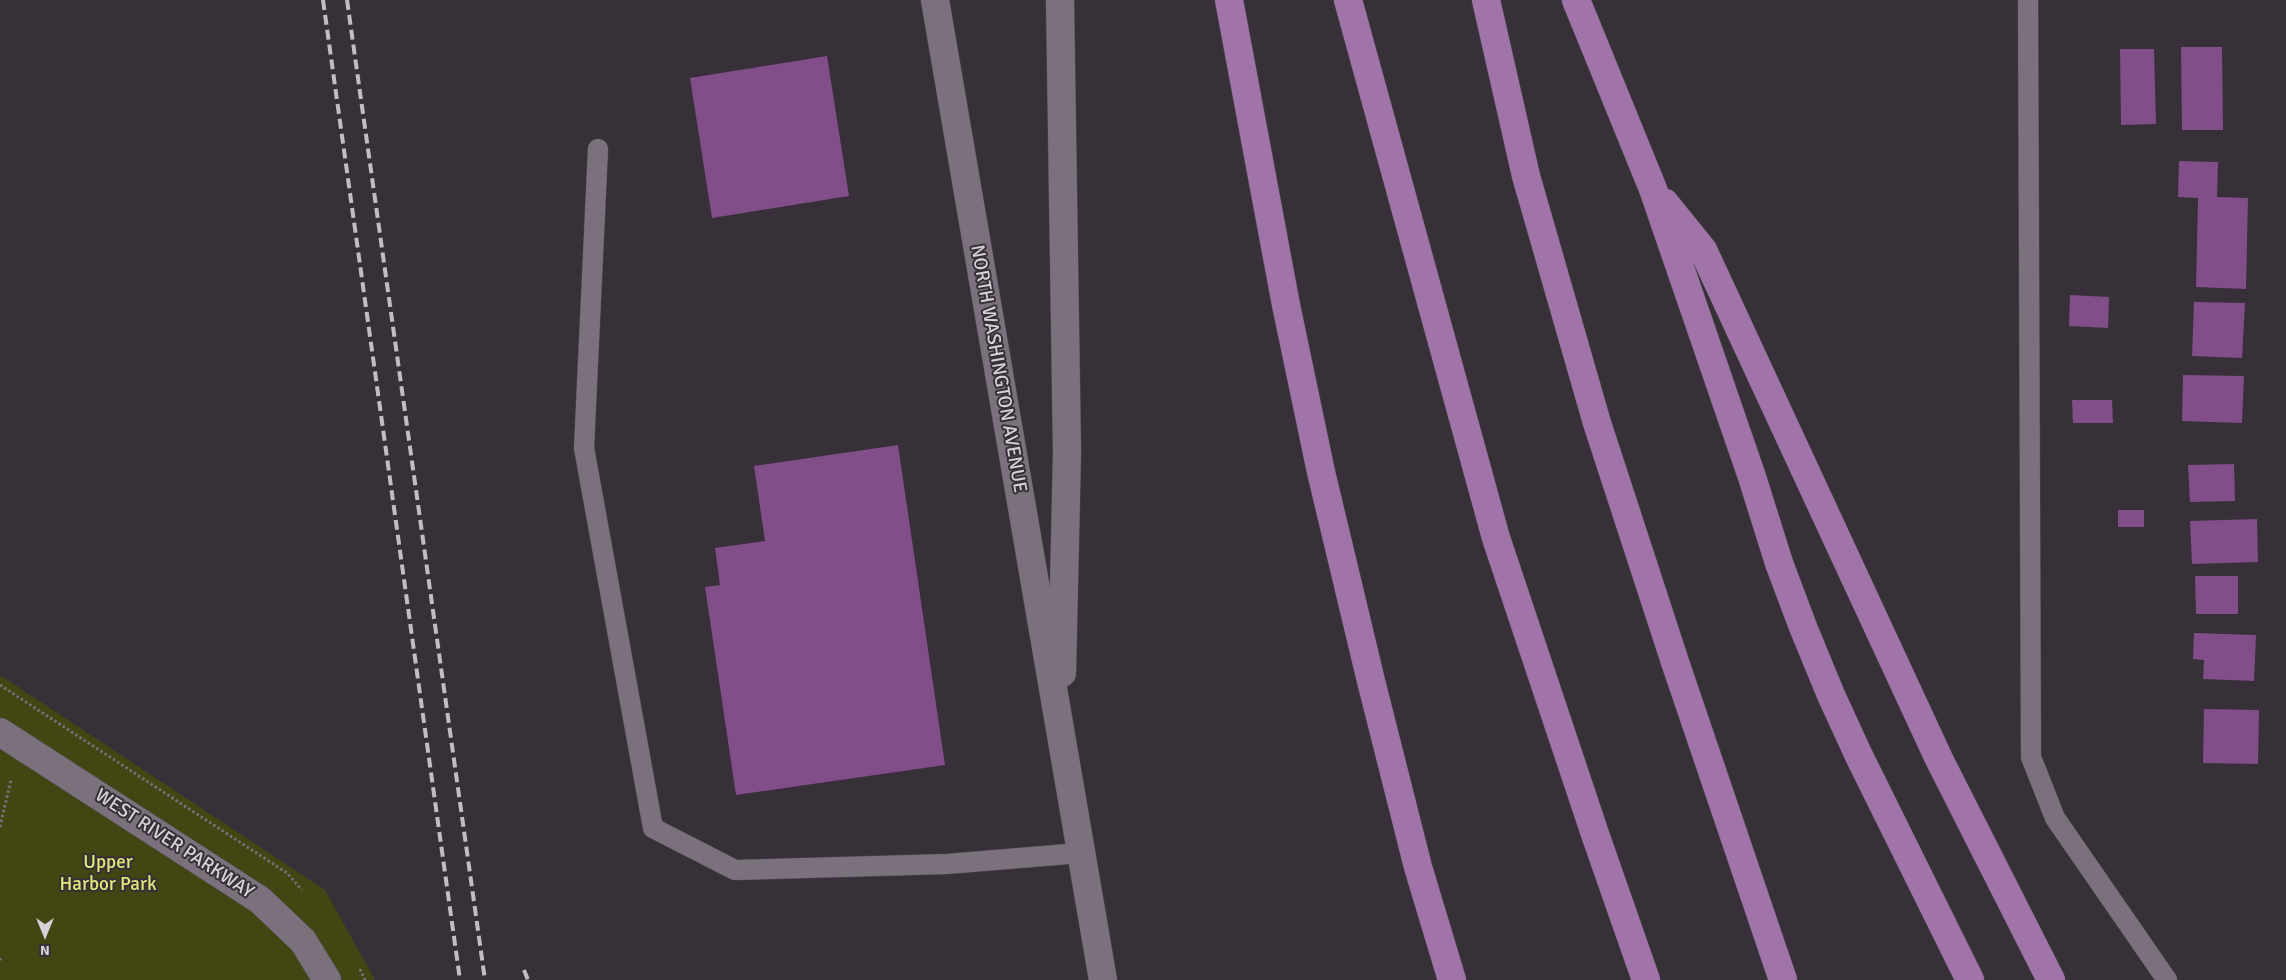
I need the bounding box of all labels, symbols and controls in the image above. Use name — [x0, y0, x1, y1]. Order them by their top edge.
street label: NORTH WASHINGTON AVENUE — [965, 243, 1031, 495]
street label: WEST RIVER PARKWAY — [90, 784, 258, 904]
park label: Upper Harbor Park — [59, 852, 157, 896]
north arrow — [20, 910, 70, 960]
text: N — [40, 942, 50, 959]

